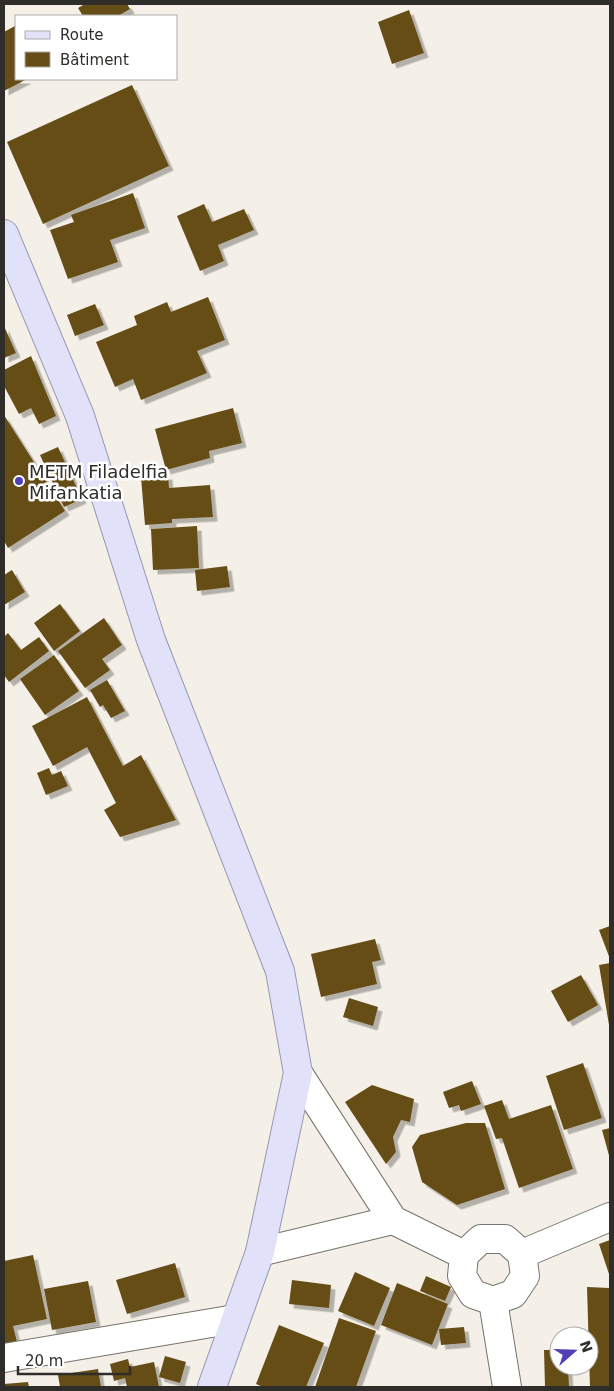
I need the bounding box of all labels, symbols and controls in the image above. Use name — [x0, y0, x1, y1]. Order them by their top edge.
legend — [15, 15, 178, 80]
text: Route — [60, 26, 104, 44]
text: Bâtiment — [60, 51, 129, 69]
place label: METM Filadelfia Mifankatia — [29, 461, 168, 503]
marker: METM Filadelfia Mifankatia — [13, 475, 25, 487]
north arrow — [549, 1326, 599, 1376]
text: N — [577, 1338, 596, 1355]
scale bar — [18, 1344, 130, 1376]
text: 20 m — [25, 1352, 63, 1370]

